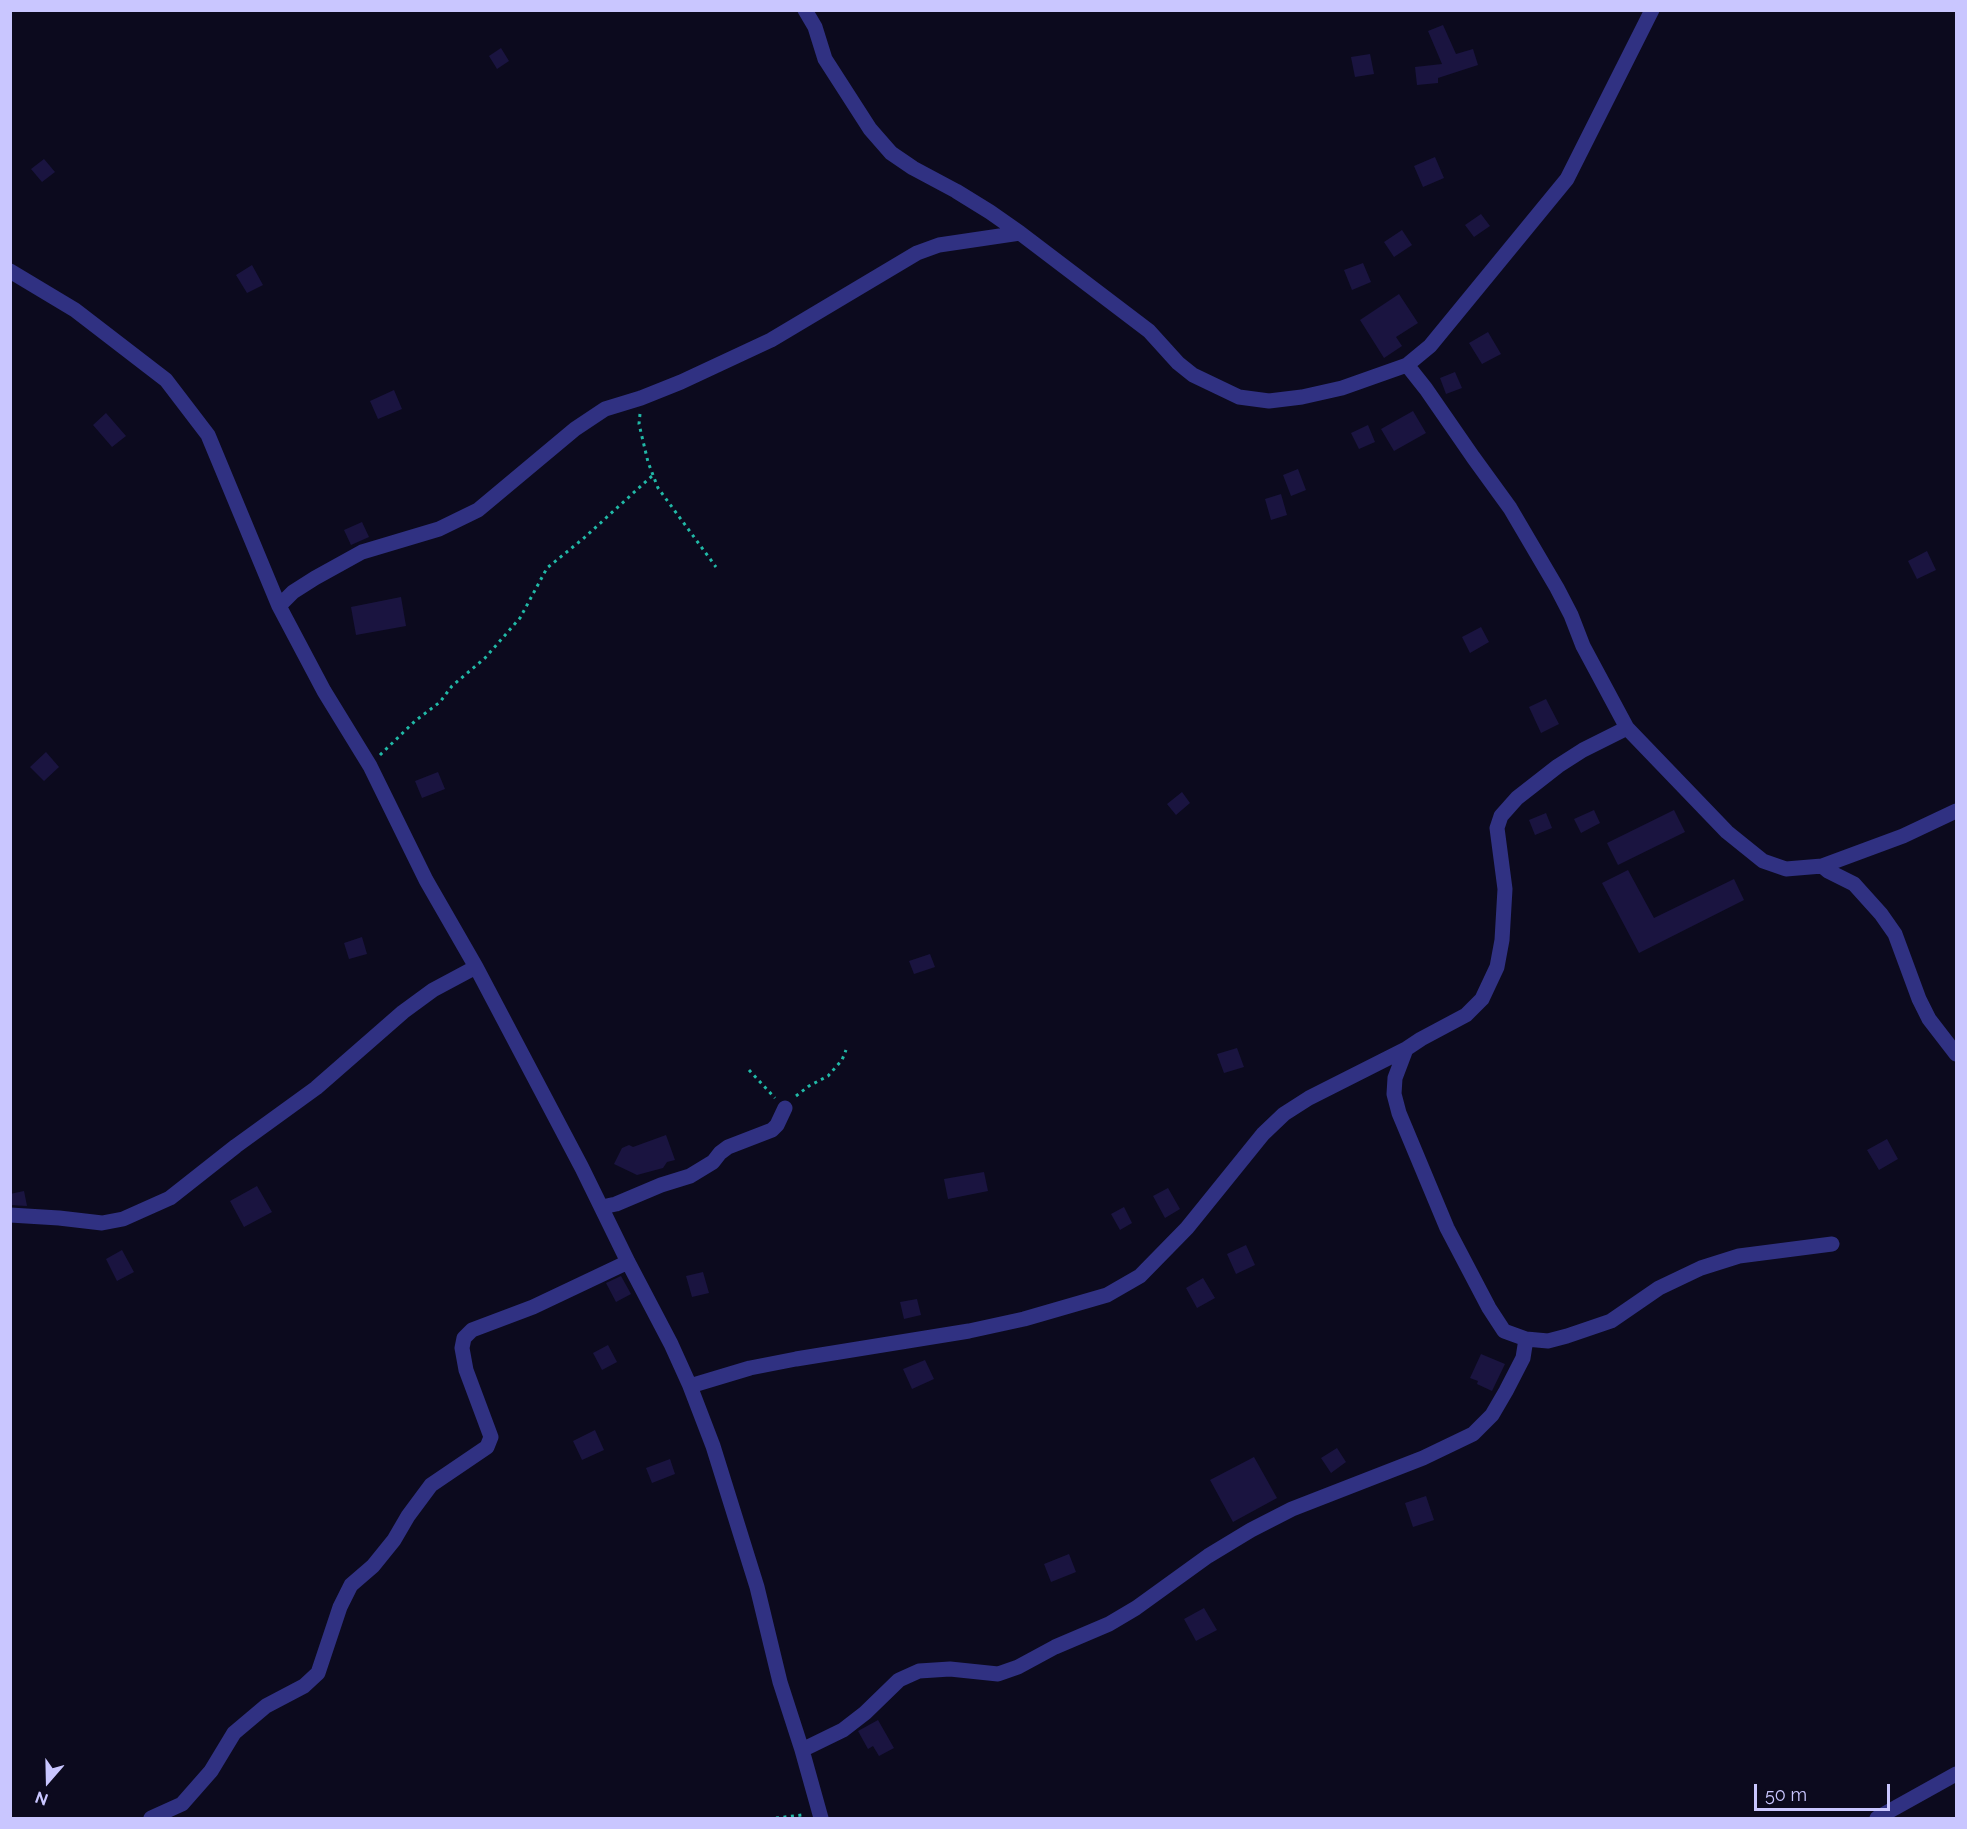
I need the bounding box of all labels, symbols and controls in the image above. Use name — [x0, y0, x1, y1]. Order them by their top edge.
north arrow — [18, 1751, 78, 1811]
scale bar — [1757, 1772, 1894, 1810]
text: 50 m — [1765, 1784, 1807, 1805]
text: N — [33, 1787, 51, 1809]

